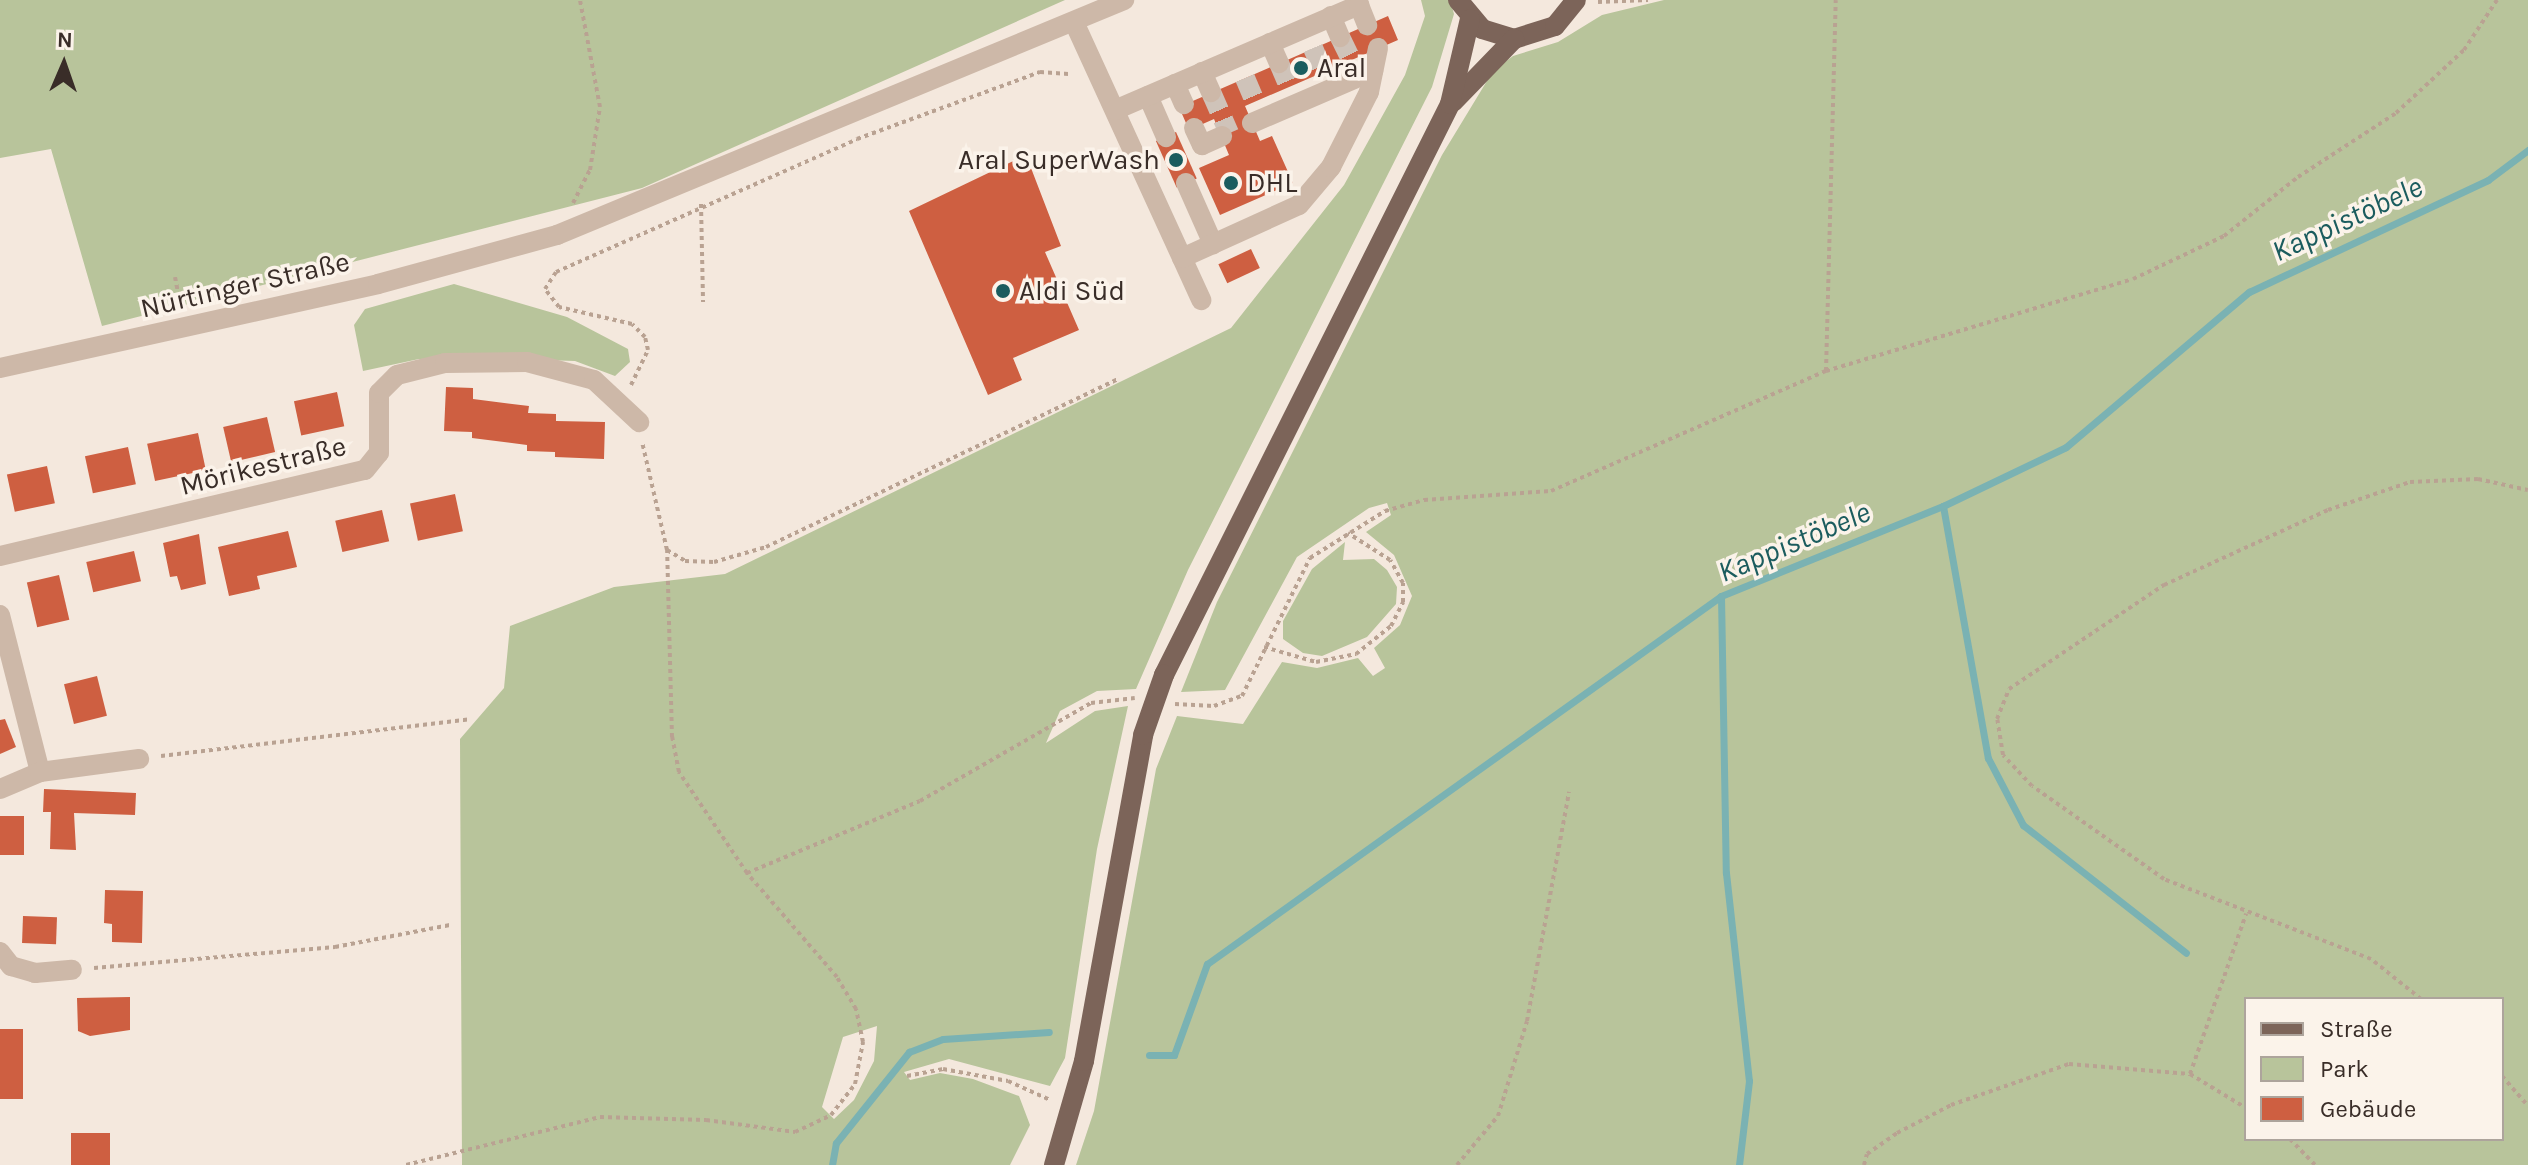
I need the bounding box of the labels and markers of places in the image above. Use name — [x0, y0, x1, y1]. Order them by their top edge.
place label: Aral — [1317, 51, 1366, 85]
marker: Aral — [1292, 59, 1310, 77]
place label: Aral SuperWash — [958, 143, 1160, 177]
marker: Aral SuperWash — [1167, 151, 1185, 169]
place label: DHL — [1247, 166, 1297, 200]
marker: DHL — [1222, 174, 1240, 192]
place label: Aldi Süd — [1019, 274, 1125, 308]
marker: Aldi Süd — [994, 282, 1012, 300]

